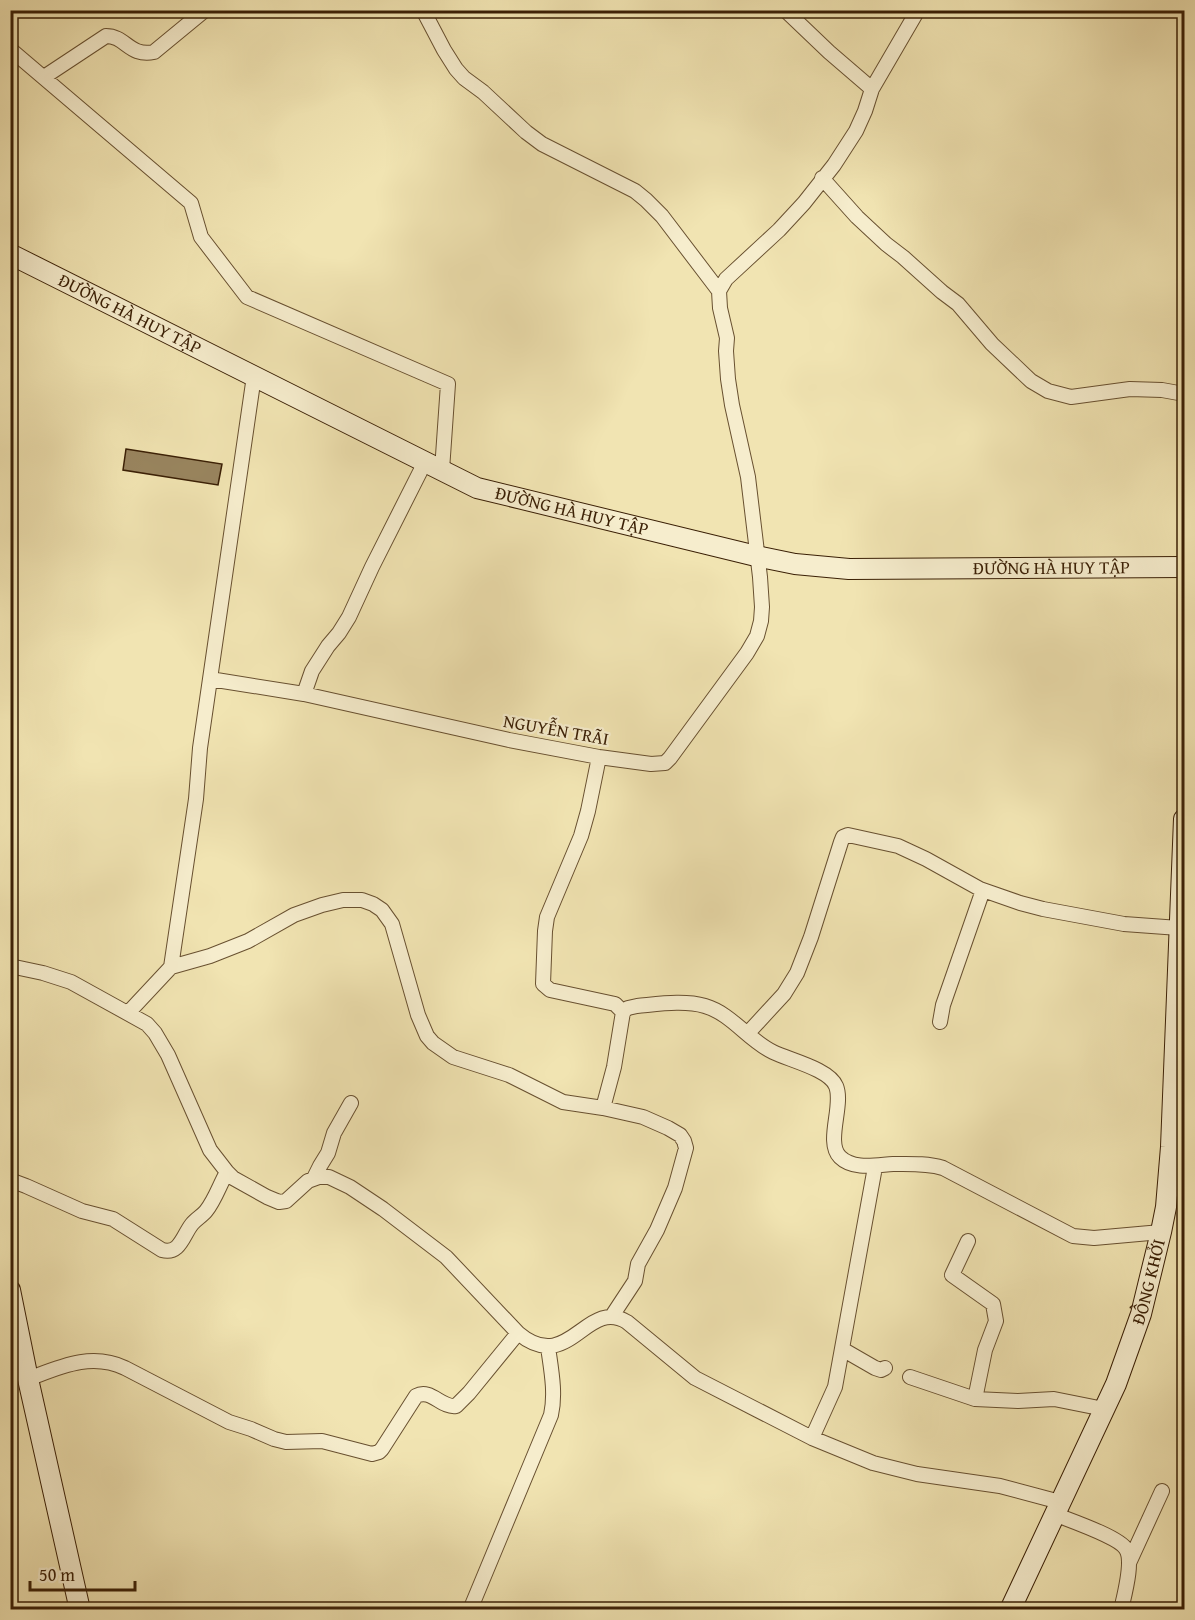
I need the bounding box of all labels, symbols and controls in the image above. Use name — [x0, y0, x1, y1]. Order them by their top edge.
street label: ĐƯỜNG HÀ HUY TẬP — [54, 266, 206, 361]
street label: ĐƯỜNG HÀ HUY TẬP — [493, 479, 651, 542]
street label: ĐƯỜNG HÀ HUY TẬP — [973, 553, 1130, 581]
street label: NGUYỄN TRÃI — [501, 707, 611, 752]
street label: ĐỒNG KHỞI — [1124, 1236, 1172, 1328]
scale bar — [30, 1554, 135, 1592]
text: 50 m — [39, 1561, 75, 1588]

